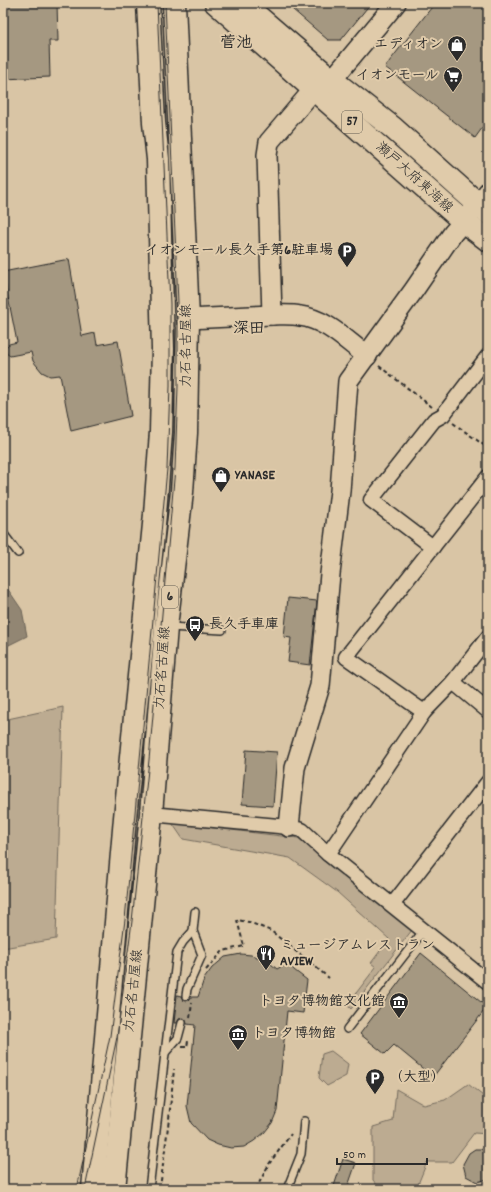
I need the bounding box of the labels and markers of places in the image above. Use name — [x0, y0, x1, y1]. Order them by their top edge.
shop icon: エディオン — [446, 34, 468, 62]
place label: エディオン — [374, 35, 443, 55]
supermarket icon: イオンモール — [442, 65, 464, 93]
place label: イオンモール — [356, 66, 439, 86]
parking icon: イオンモール長久手第6駐車場 — [336, 240, 358, 268]
place label: イオンモール長久手第6駐車場 — [145, 241, 333, 261]
shop icon: YANASE — [210, 465, 232, 493]
place label: YANASE — [234, 466, 276, 486]
bus stop icon: 長久手車庫 — [184, 614, 206, 642]
place label: 長久手車庫 — [209, 615, 279, 635]
place label: ミュージアムレストラン AVIEW — [280, 936, 435, 972]
restaurant icon: ミュージアムレストラン AVIEW — [255, 943, 277, 971]
museum icon: トヨタ博物館文化館 — [388, 991, 410, 1019]
place label: トヨタ博物館文化館 — [259, 992, 385, 1012]
museum icon: トヨタ博物館 — [227, 1023, 249, 1051]
place label: トヨタ博物館 — [252, 1024, 336, 1044]
parking icon: （大型） — [364, 1067, 386, 1095]
place label: （大型） — [389, 1068, 445, 1088]

